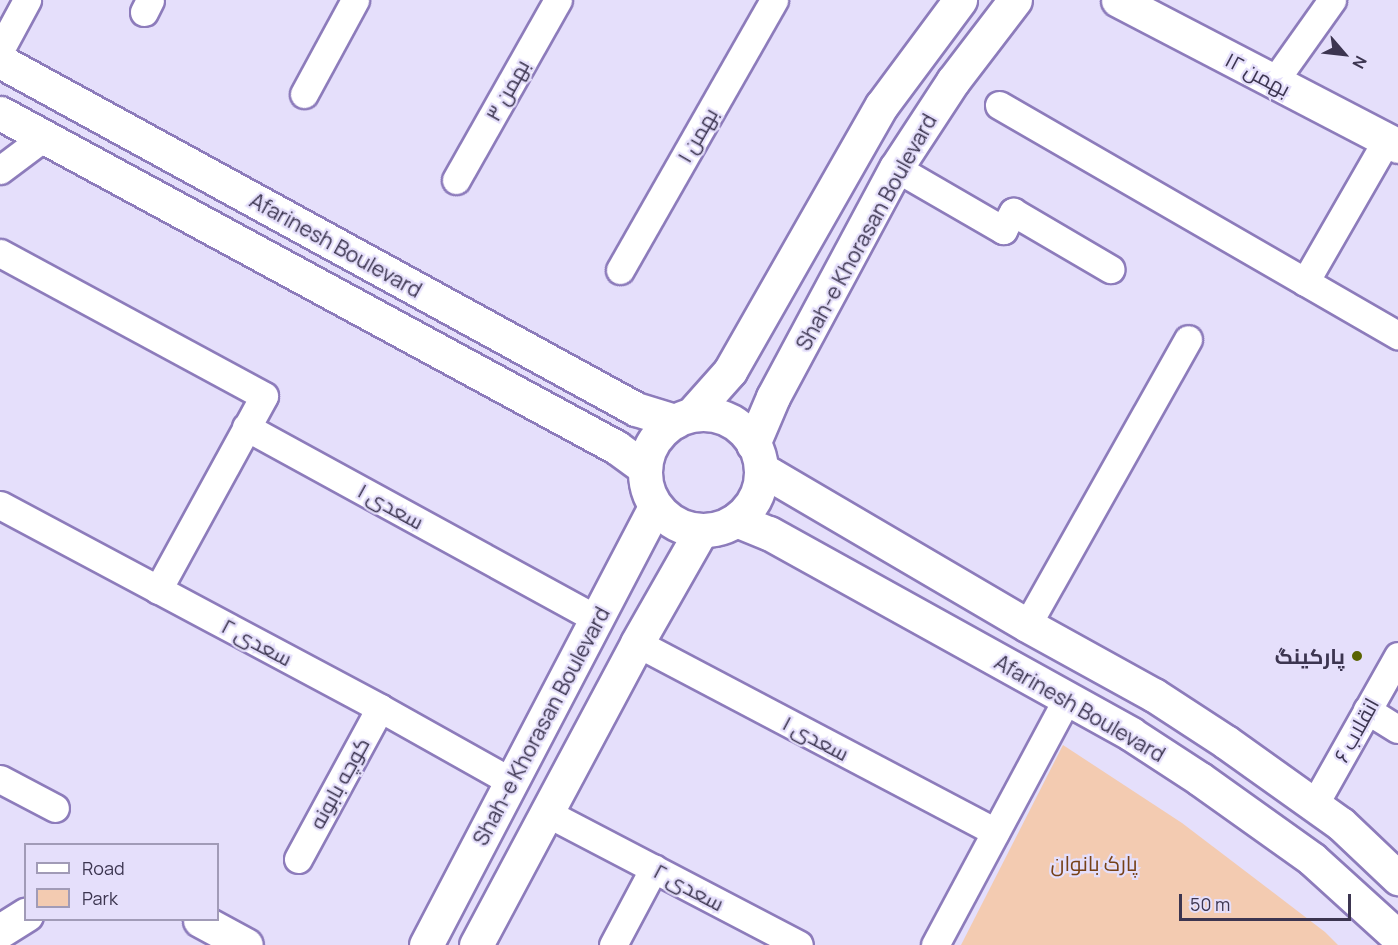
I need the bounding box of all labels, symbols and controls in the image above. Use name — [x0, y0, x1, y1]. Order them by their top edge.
north arrow — [1314, 24, 1374, 84]
street label: ۱۲ بهمن — [1221, 46, 1295, 102]
text: N — [1347, 52, 1372, 73]
street label: بهمن ۳ — [480, 55, 534, 125]
street label: بهمن ۱ — [671, 103, 723, 167]
street label: Shah-e Khorasan Boulevard — [790, 109, 942, 355]
street label: Afarinesh Boulevard — [246, 187, 426, 303]
street label: سعدی ۱ — [354, 478, 428, 534]
street label: Shah-e Khorasan Boulevard — [467, 602, 615, 850]
street label: سعدی ۲ — [218, 613, 296, 671]
place label: پارکینگ — [1275, 643, 1345, 669]
street label: Afarinesh Boulevard — [990, 649, 1170, 767]
marker: پارکینگ — [1350, 649, 1364, 663]
street label: انقلاب ۶ — [1328, 693, 1384, 767]
street label: سعدی ۱ — [779, 710, 853, 766]
street label: کوچه بابونه — [304, 733, 374, 833]
legend — [24, 843, 219, 921]
park label: پارک بانوان — [1050, 850, 1138, 876]
text: Road — [82, 856, 125, 880]
street label: سعدی ۲ — [650, 858, 728, 916]
scale bar — [1182, 882, 1354, 920]
text: Park — [82, 886, 118, 910]
text: 50 m — [1190, 892, 1230, 916]

